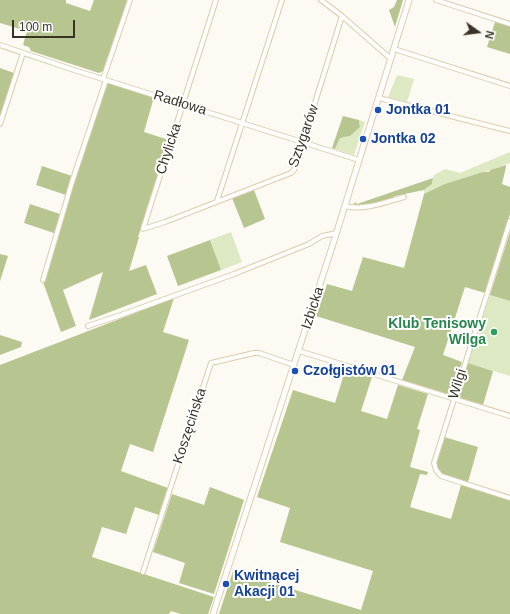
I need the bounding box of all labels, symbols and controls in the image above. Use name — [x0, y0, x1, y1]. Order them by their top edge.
scale bar — [14, 12, 77, 38]
north arrow — [458, 12, 498, 52]
text: 100 m — [19, 20, 52, 34]
text: N — [483, 30, 496, 40]
street label: Radłowa — [151, 87, 209, 119]
street label: Sztygarów — [285, 102, 323, 170]
place label: Jontka 01 — [386, 102, 451, 118]
marker: Jontka 01 — [373, 105, 383, 115]
street label: Chylicka — [153, 121, 185, 177]
place label: Jontka 02 — [371, 131, 436, 147]
marker: Jontka 02 — [358, 134, 368, 144]
street label: Izbicka — [298, 285, 328, 331]
place label: Klub Tenisowy Wilga — [388, 316, 486, 348]
marker: Klub Tenisowy Wilga — [489, 327, 499, 337]
place label: Czołgistów 01 — [303, 363, 396, 379]
marker: Czołgistów 01 — [290, 366, 300, 376]
street label: Wilgi — [446, 367, 470, 401]
street label: Koszęcińska — [170, 386, 210, 466]
place label: Kwitnącej Akacji 01 — [234, 568, 299, 600]
marker: Kwitnącej Akacji 01 — [221, 579, 231, 589]

